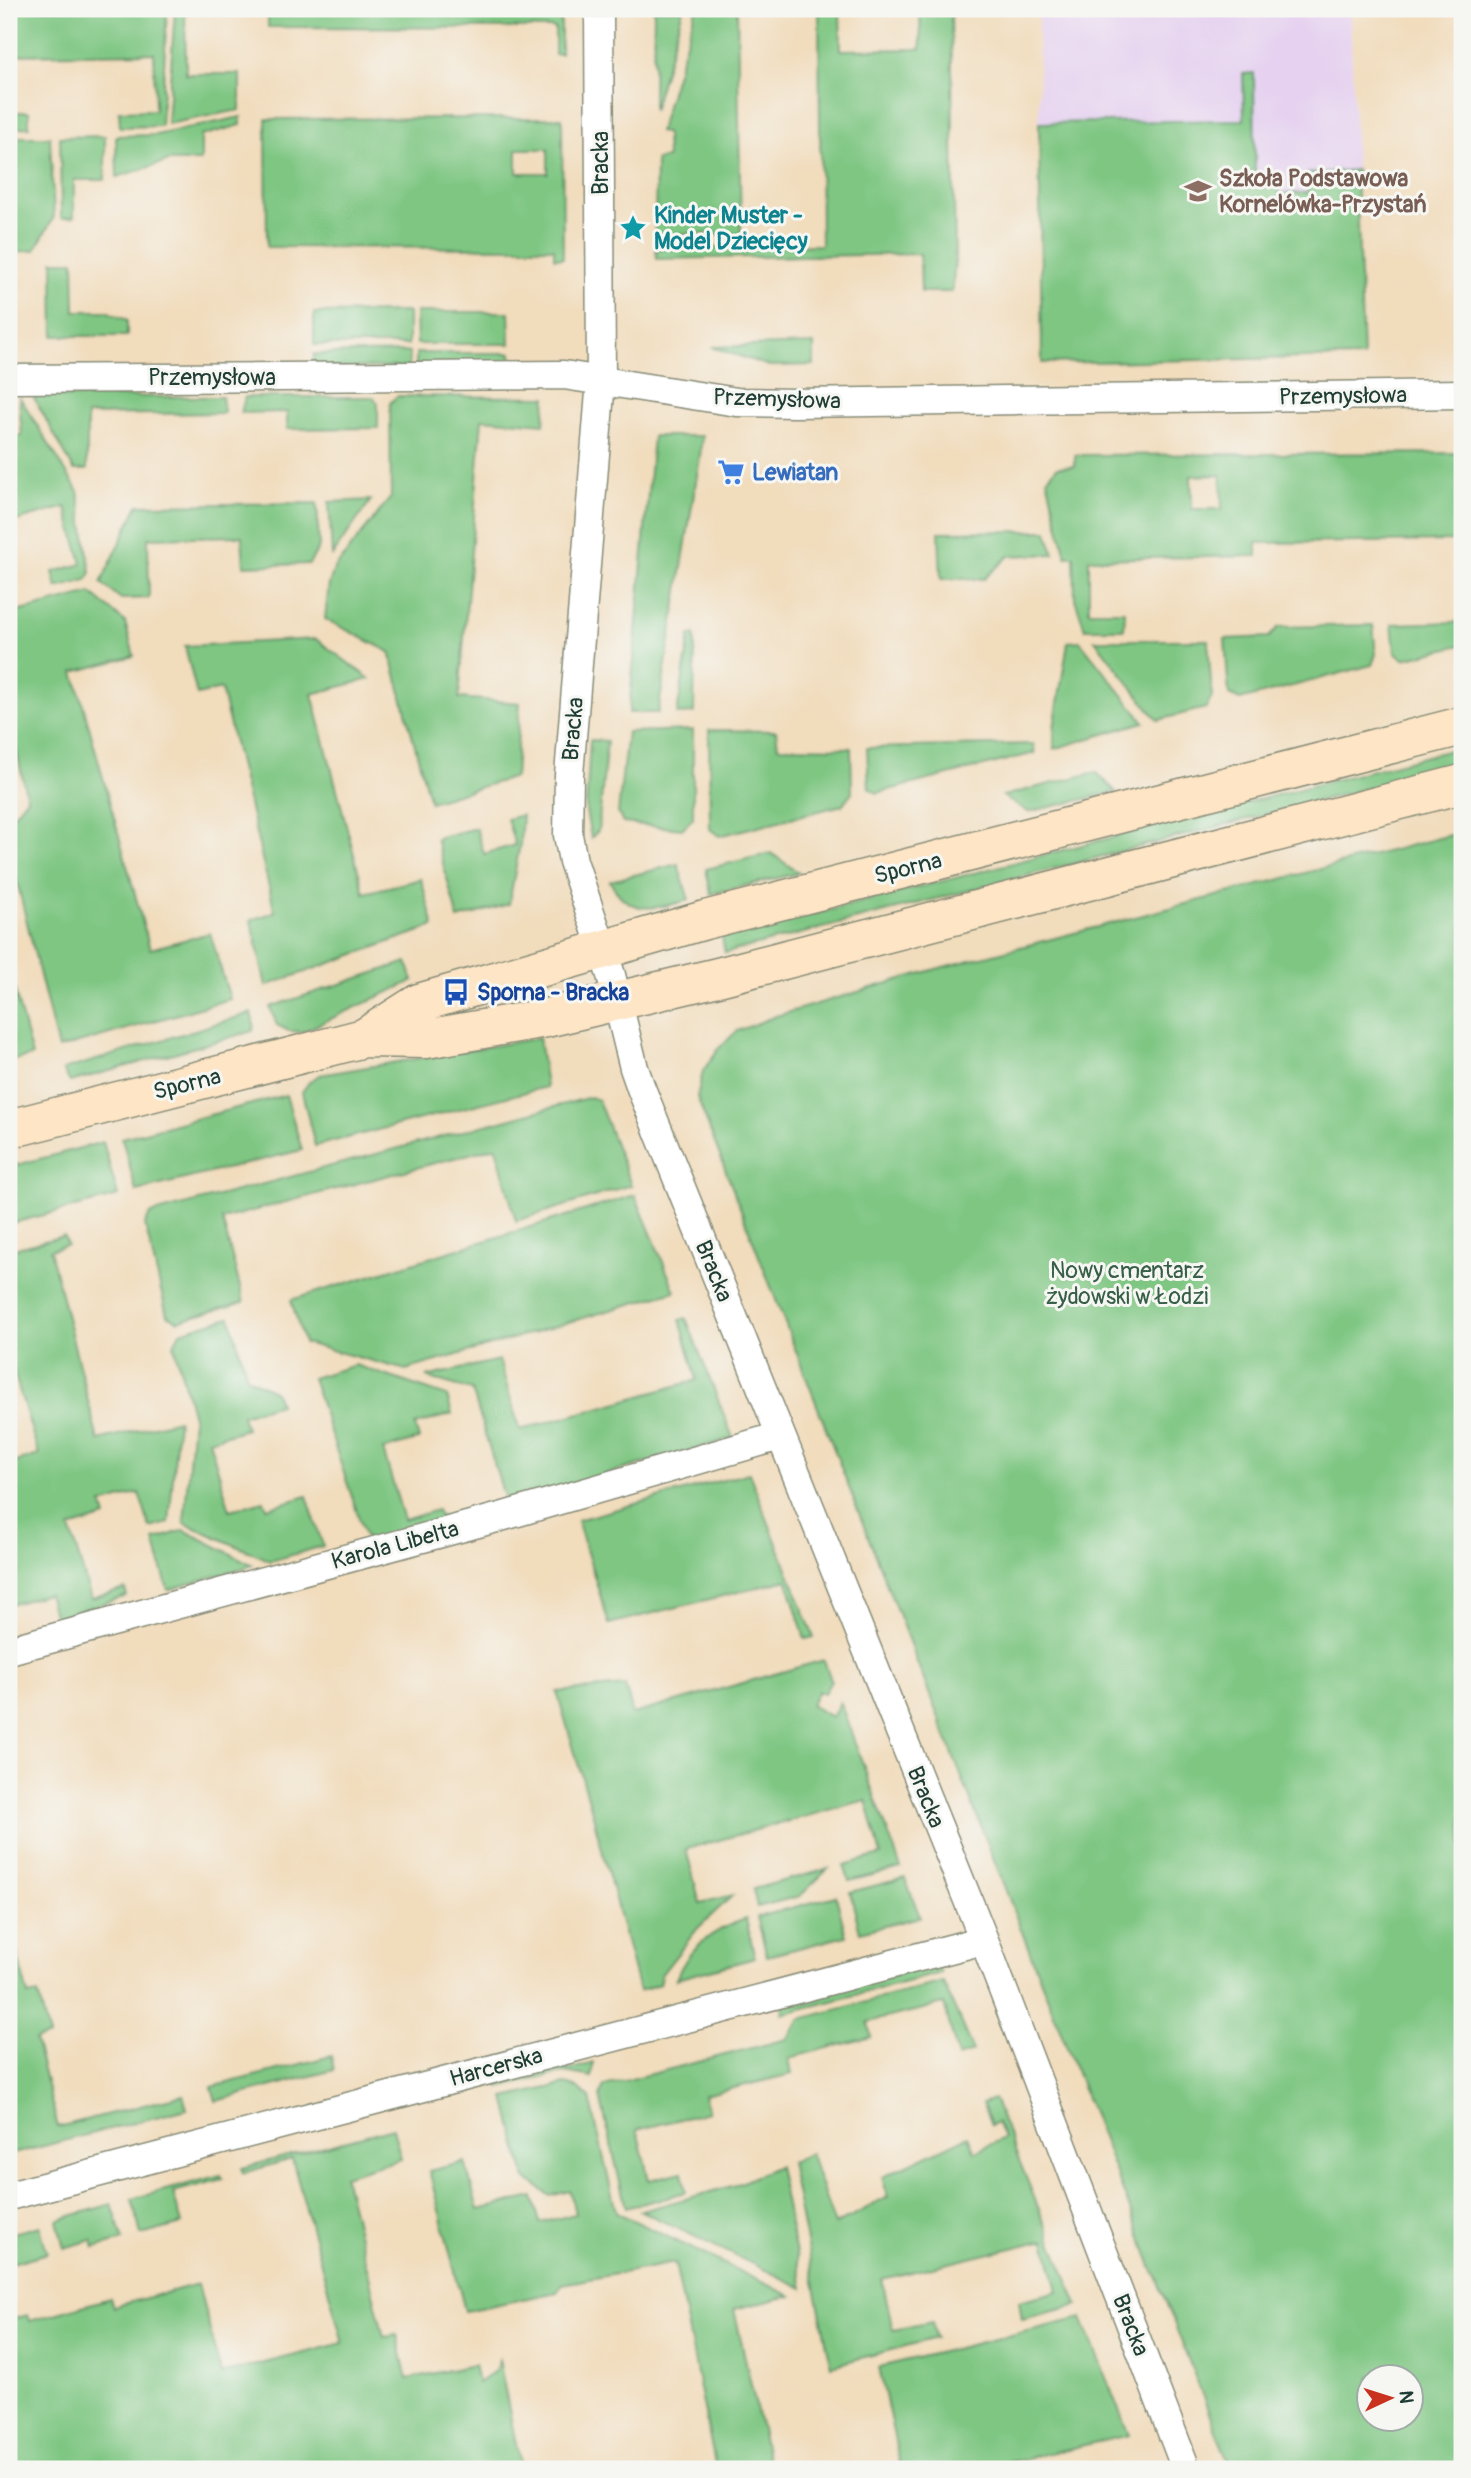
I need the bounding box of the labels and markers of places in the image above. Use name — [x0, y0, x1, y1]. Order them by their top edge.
place label: Szkoła Podstawowa Kornelówka-Przystań — [1219, 164, 1427, 219]
school or university icon: Szkoła Podstawowa Kornelówka-Przystań — [1183, 176, 1213, 206]
place label: Kinder Muster - Model Dziecięcy — [654, 201, 808, 256]
place icon: Kinder Muster - Model Dziecięcy — [618, 213, 648, 243]
supermarket icon: Lewiatan — [716, 457, 746, 487]
place label: Lewiatan — [752, 458, 838, 487]
bus stop icon: Sporna - Bracka — [441, 977, 471, 1007]
place label: Sporna - Bracka — [477, 978, 630, 1007]

